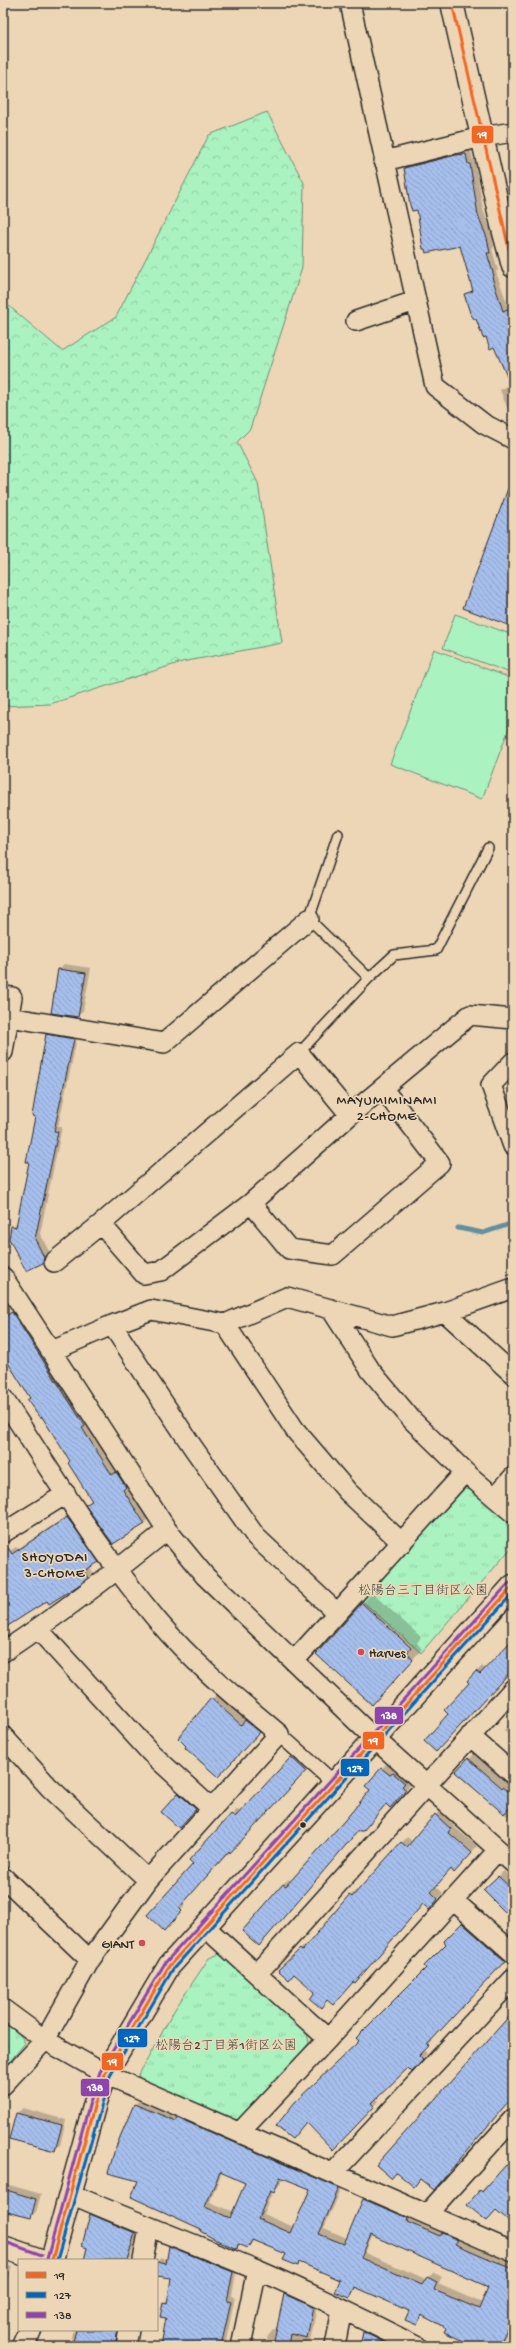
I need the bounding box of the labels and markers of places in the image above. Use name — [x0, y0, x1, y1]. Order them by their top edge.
marker: Harves — [356, 1647, 366, 1657]
place label: Harves — [369, 1647, 407, 1662]
unlabelled marker — [298, 1820, 308, 1830]
place label: GIANT — [102, 1938, 135, 1953]
marker: GIANT — [137, 1938, 147, 1948]

